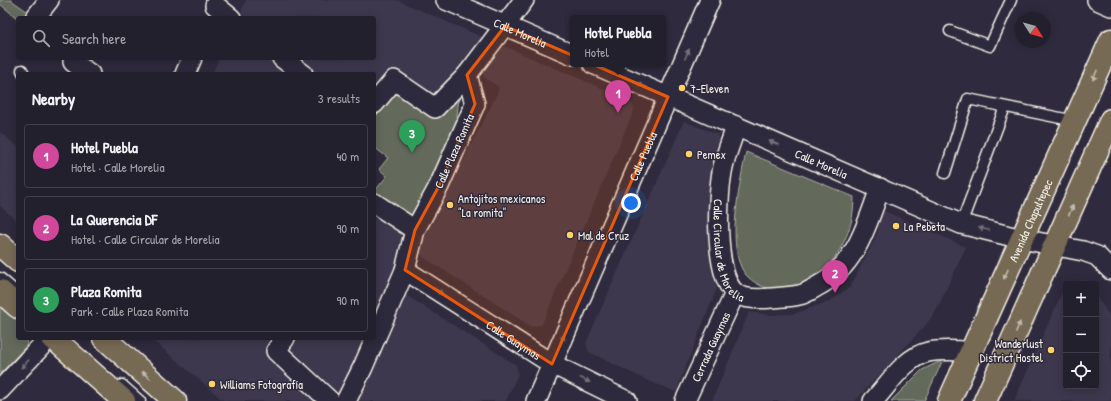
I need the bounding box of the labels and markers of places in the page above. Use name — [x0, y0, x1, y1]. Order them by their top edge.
pin: 1 — [605, 80, 631, 113]
place label: 7-Eleven — [690, 80, 729, 97]
marker: 7-Eleven — [677, 83, 687, 93]
pin: 3 — [399, 120, 425, 153]
place label: Pemex — [697, 146, 726, 163]
marker: Pemex — [684, 149, 694, 159]
place label: Antojitos mexicanos "La romita" — [458, 190, 546, 221]
marker: Antojitos mexicanos "La romita" — [445, 200, 455, 210]
place label: La Pebeta — [904, 218, 945, 235]
marker: La Pebeta — [891, 221, 901, 231]
place label: Mal de Cruz — [578, 227, 629, 244]
marker: Mal de Cruz — [565, 230, 575, 240]
pin: 2 — [822, 260, 848, 293]
place label: Wanderlust District Hostel — [980, 335, 1044, 366]
marker: Wanderlust District Hostel — [1046, 345, 1056, 355]
place label: Williams Fotografía — [220, 376, 303, 393]
marker: Williams Fotografía — [207, 379, 217, 389]

